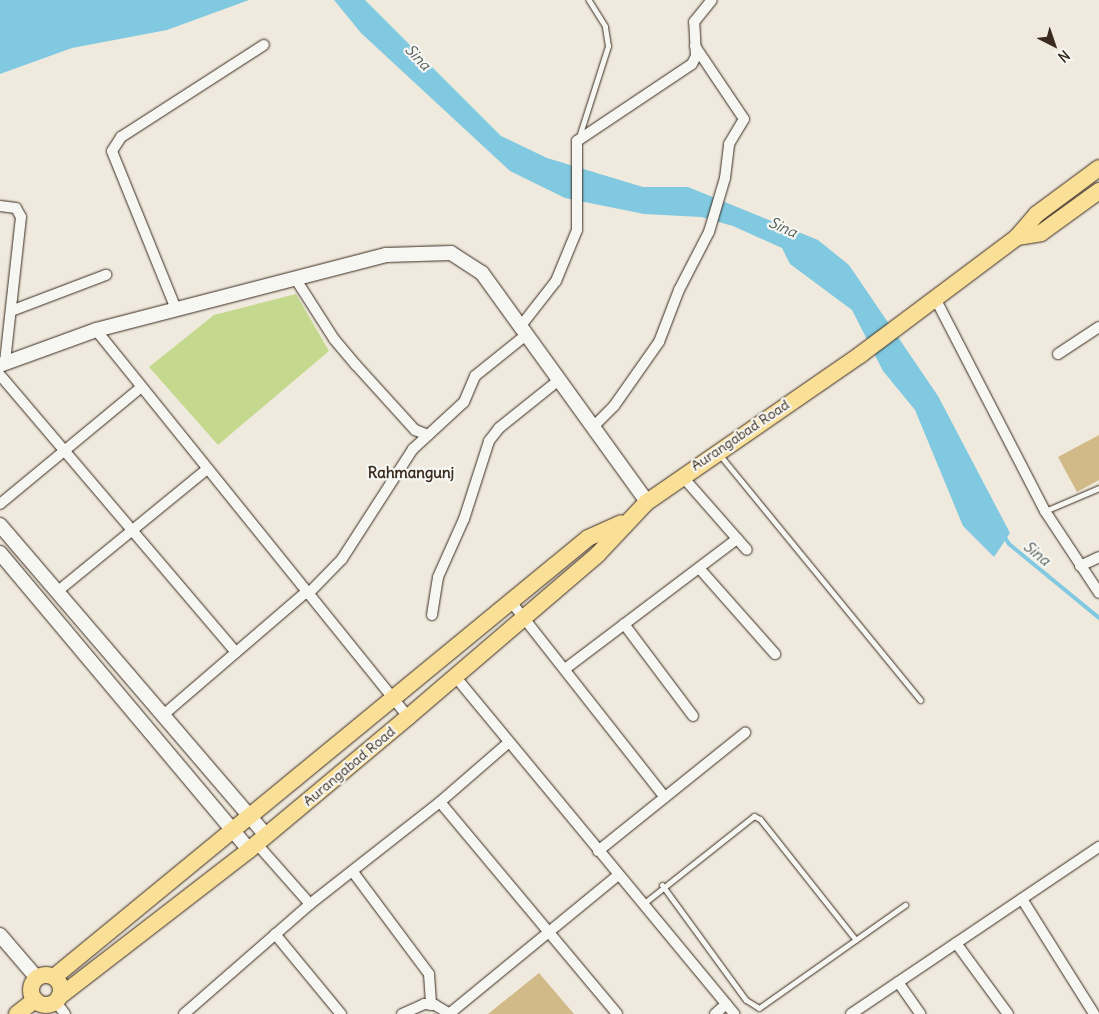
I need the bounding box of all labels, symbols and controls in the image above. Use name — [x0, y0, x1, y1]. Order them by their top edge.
north arrow — [1029, 20, 1079, 70]
water label: Sina — [401, 40, 435, 74]
text: N — [1054, 46, 1073, 66]
water label: Sina — [766, 213, 800, 241]
street label: Aurangabad Road — [688, 396, 792, 474]
district label: Rahmangunj — [368, 464, 454, 482]
water label: Sina — [1020, 537, 1054, 569]
street label: Aurangabad Road — [300, 723, 398, 809]

